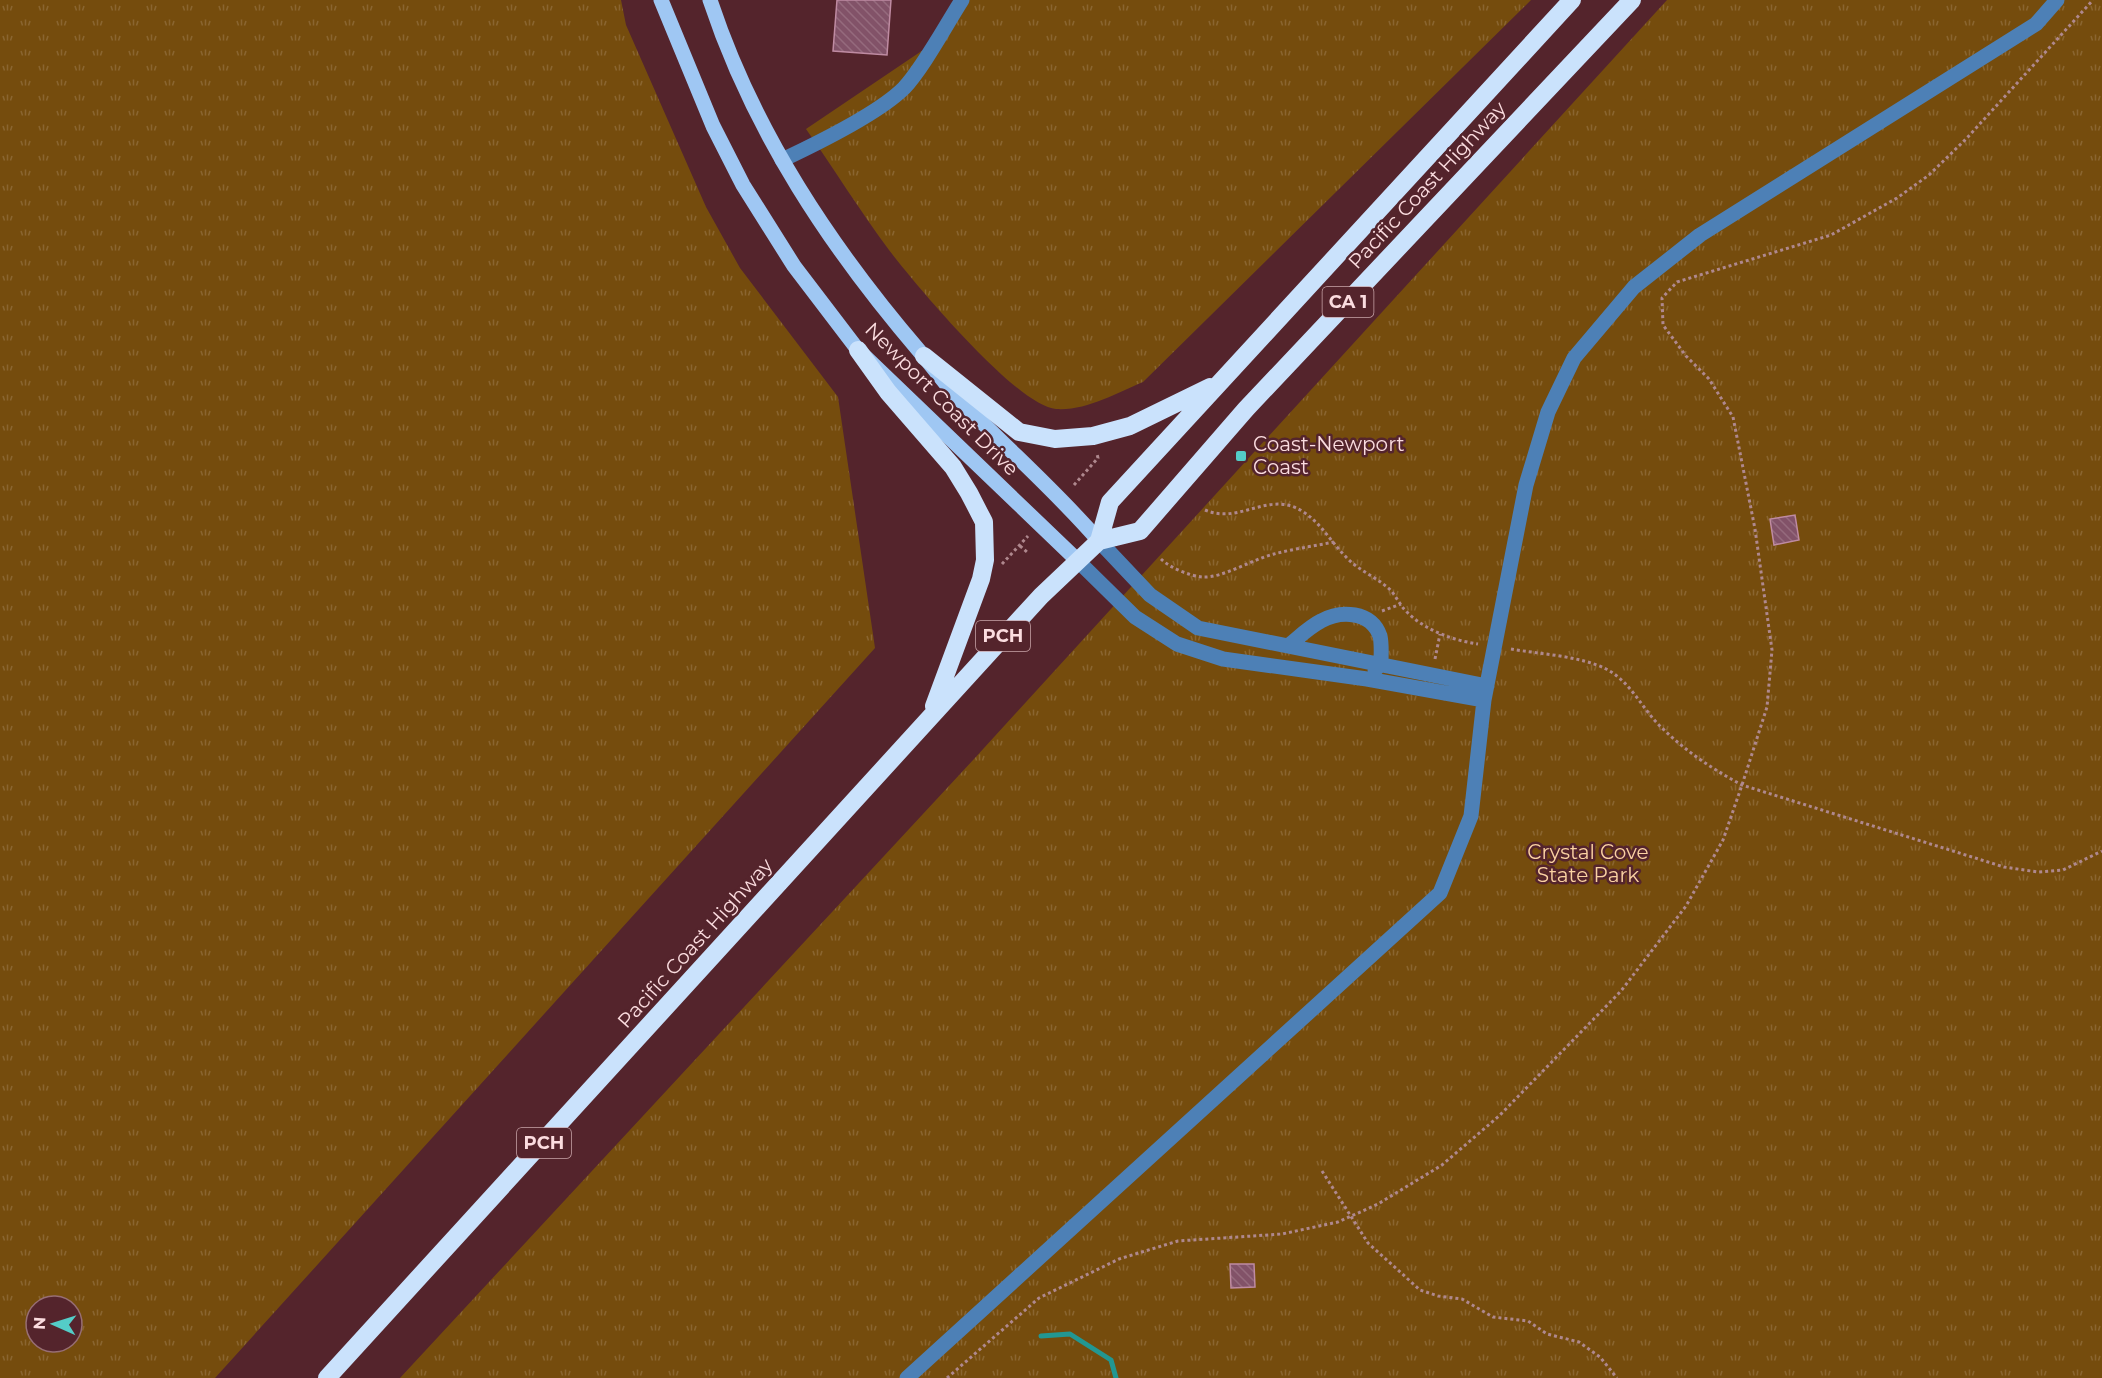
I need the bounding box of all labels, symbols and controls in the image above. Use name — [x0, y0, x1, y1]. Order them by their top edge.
street label: Pacific Coast Highway — [1343, 96, 1511, 274]
road number: CA 1 — [1322, 287, 1374, 317]
street label: Newport Coast Drive — [860, 317, 1024, 481]
place label: Coast-Newport Coast — [1253, 432, 1405, 479]
marker: Coast-Newport Coast — [1234, 449, 1248, 463]
road number: PCH — [976, 621, 1030, 651]
park label: Crystal Cove State Park — [1527, 840, 1649, 887]
street label: Pacific Coast Highway — [612, 853, 778, 1033]
road number: PCH — [517, 1128, 571, 1158]
north arrow — [24, 1294, 84, 1354]
text: N — [30, 1316, 49, 1330]

